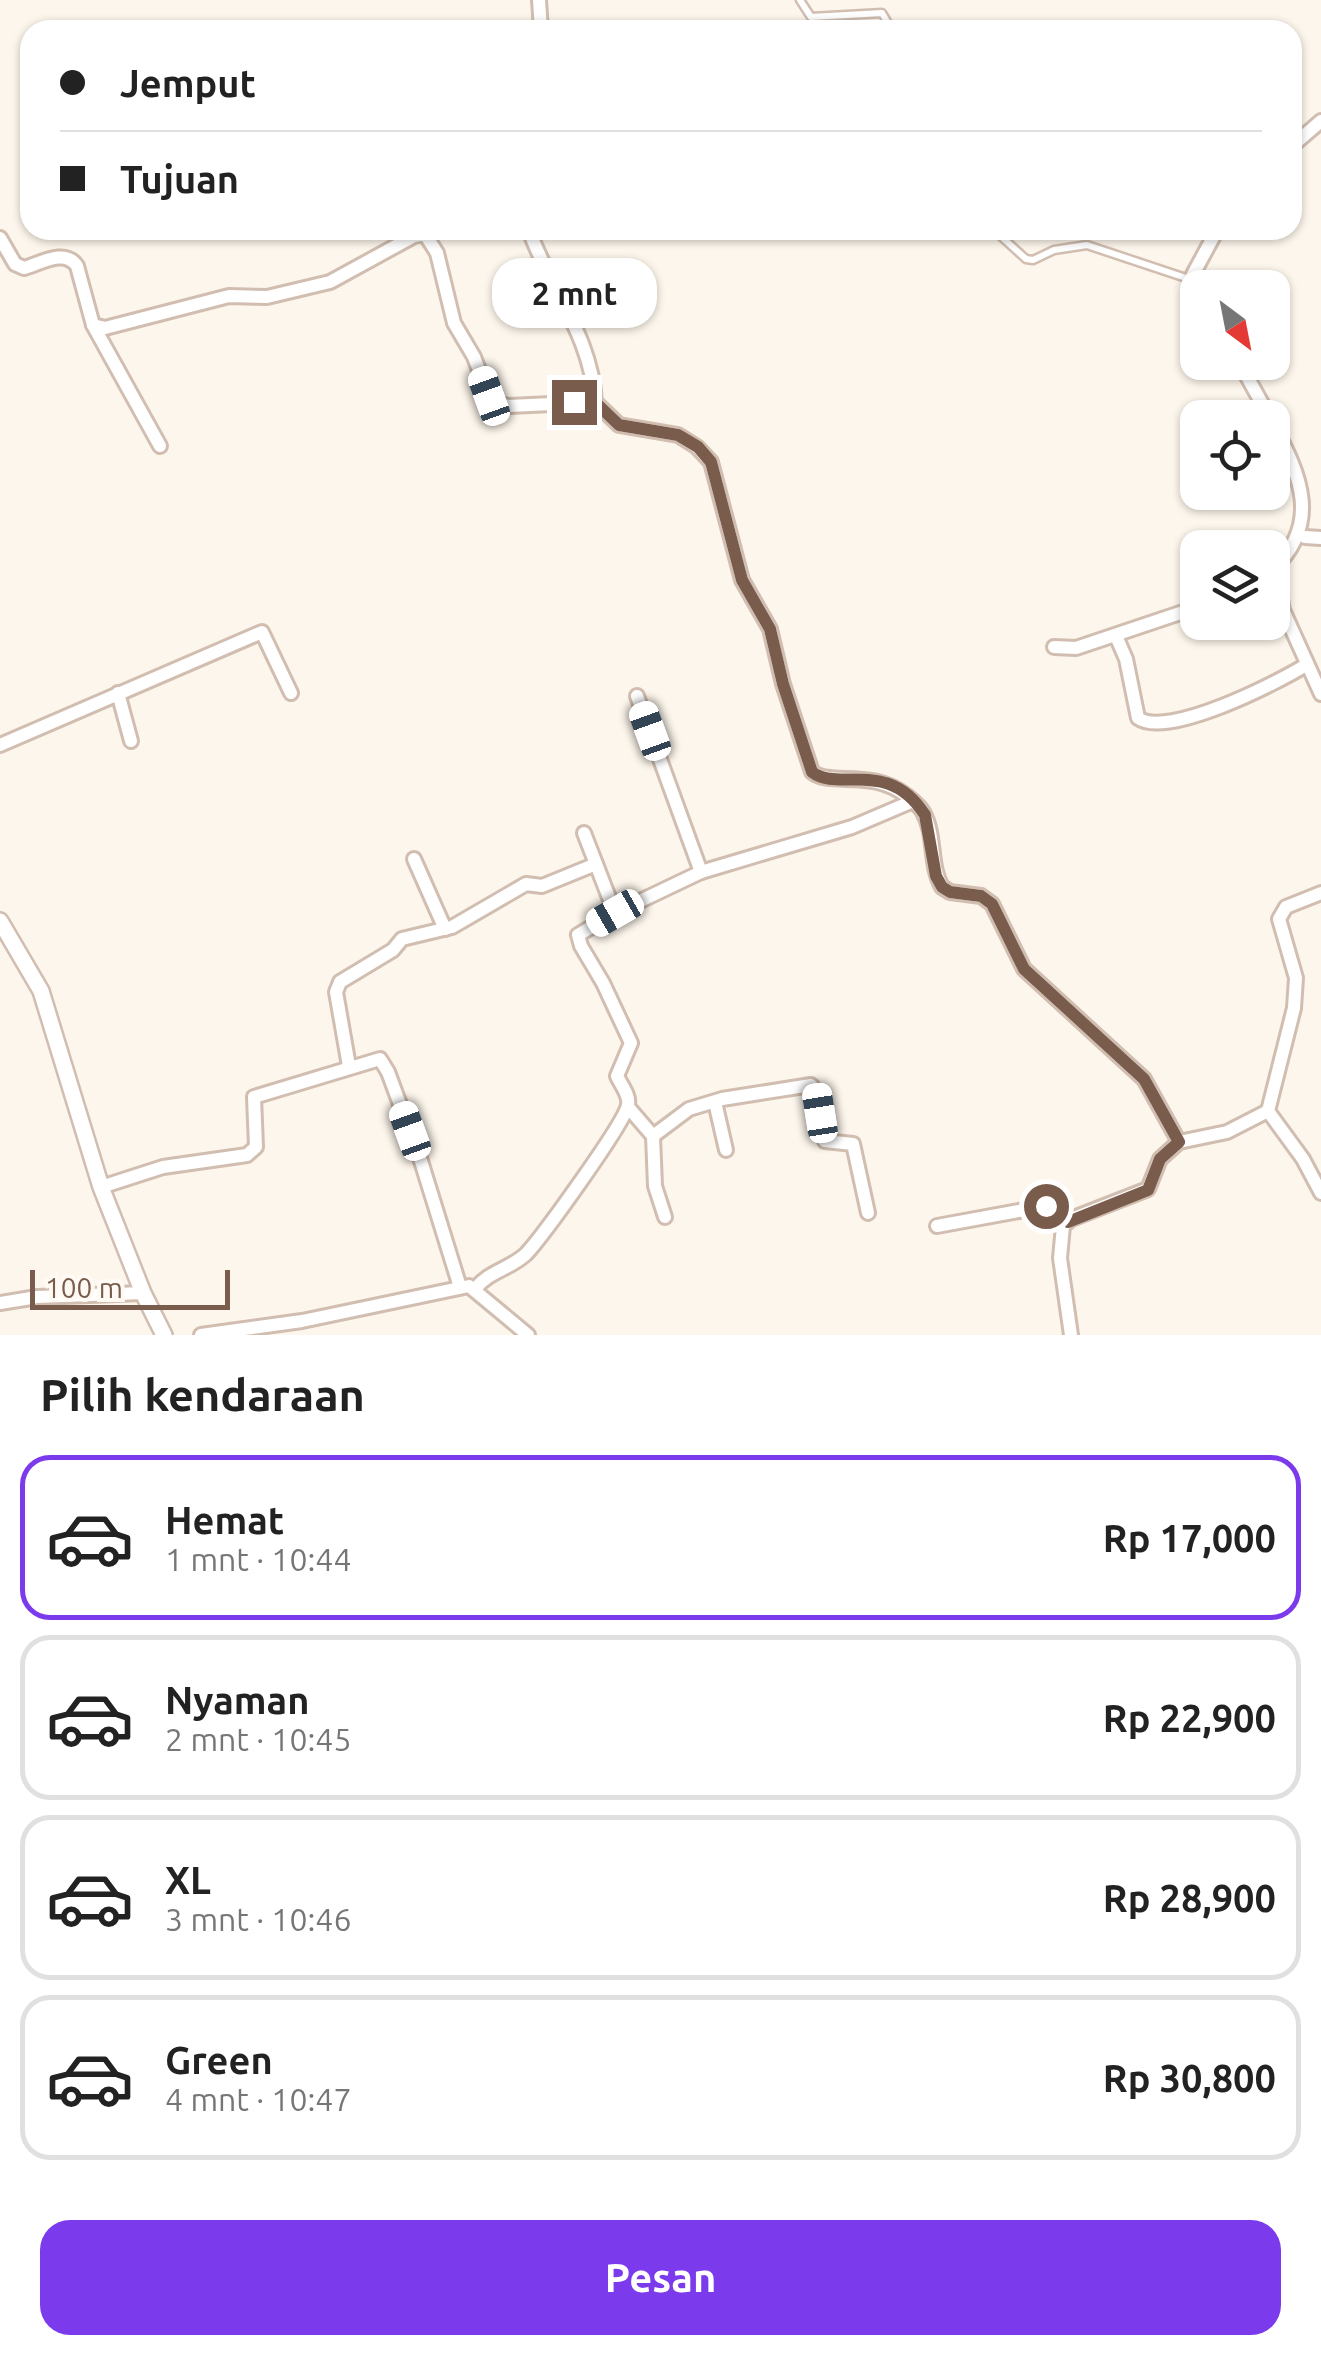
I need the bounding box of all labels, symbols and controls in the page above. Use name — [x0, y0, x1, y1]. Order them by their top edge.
text: Jemput — [120, 62, 256, 104]
text: Tujuan — [120, 158, 239, 200]
callout: 2 mnt — [492, 257, 656, 327]
north arrow — [1180, 270, 1290, 380]
map controls — [1180, 270, 1290, 640]
text: 2 mnt — [532, 275, 617, 311]
car — [465, 363, 513, 429]
route end — [552, 380, 597, 425]
button: locate — [1180, 400, 1290, 510]
button: layers — [1180, 530, 1290, 640]
car — [626, 698, 674, 764]
car — [582, 885, 648, 941]
car — [800, 1081, 840, 1145]
car — [386, 1098, 434, 1164]
route start — [1024, 1184, 1069, 1229]
scale bar — [30, 1265, 230, 1310]
text: 100 m — [45, 1272, 123, 1303]
text: Pilih kendaraan — [40, 1369, 365, 1420]
icon: car — [45, 1493, 135, 1583]
text: Hemat — [165, 1499, 284, 1541]
text: Rp 17,000 — [1103, 1517, 1276, 1559]
text: 1 mnt · 10:44 — [165, 1541, 351, 1577]
icon: car — [45, 1673, 135, 1763]
text: Nyaman — [165, 1679, 310, 1721]
text: Rp 22,900 — [1103, 1697, 1276, 1739]
text: 2 mnt · 10:45 — [165, 1721, 351, 1757]
icon: car — [45, 1853, 135, 1943]
text: XL — [165, 1859, 211, 1901]
text: Rp 28,900 — [1103, 1877, 1276, 1919]
text: 3 mnt · 10:46 — [165, 1901, 351, 1937]
icon: car — [45, 2033, 135, 2123]
text: Green — [165, 2039, 273, 2081]
text: Rp 30,800 — [1103, 2057, 1276, 2099]
text: 4 mnt · 10:47 — [165, 2081, 351, 2117]
button: Pesan — [40, 2220, 1281, 2335]

